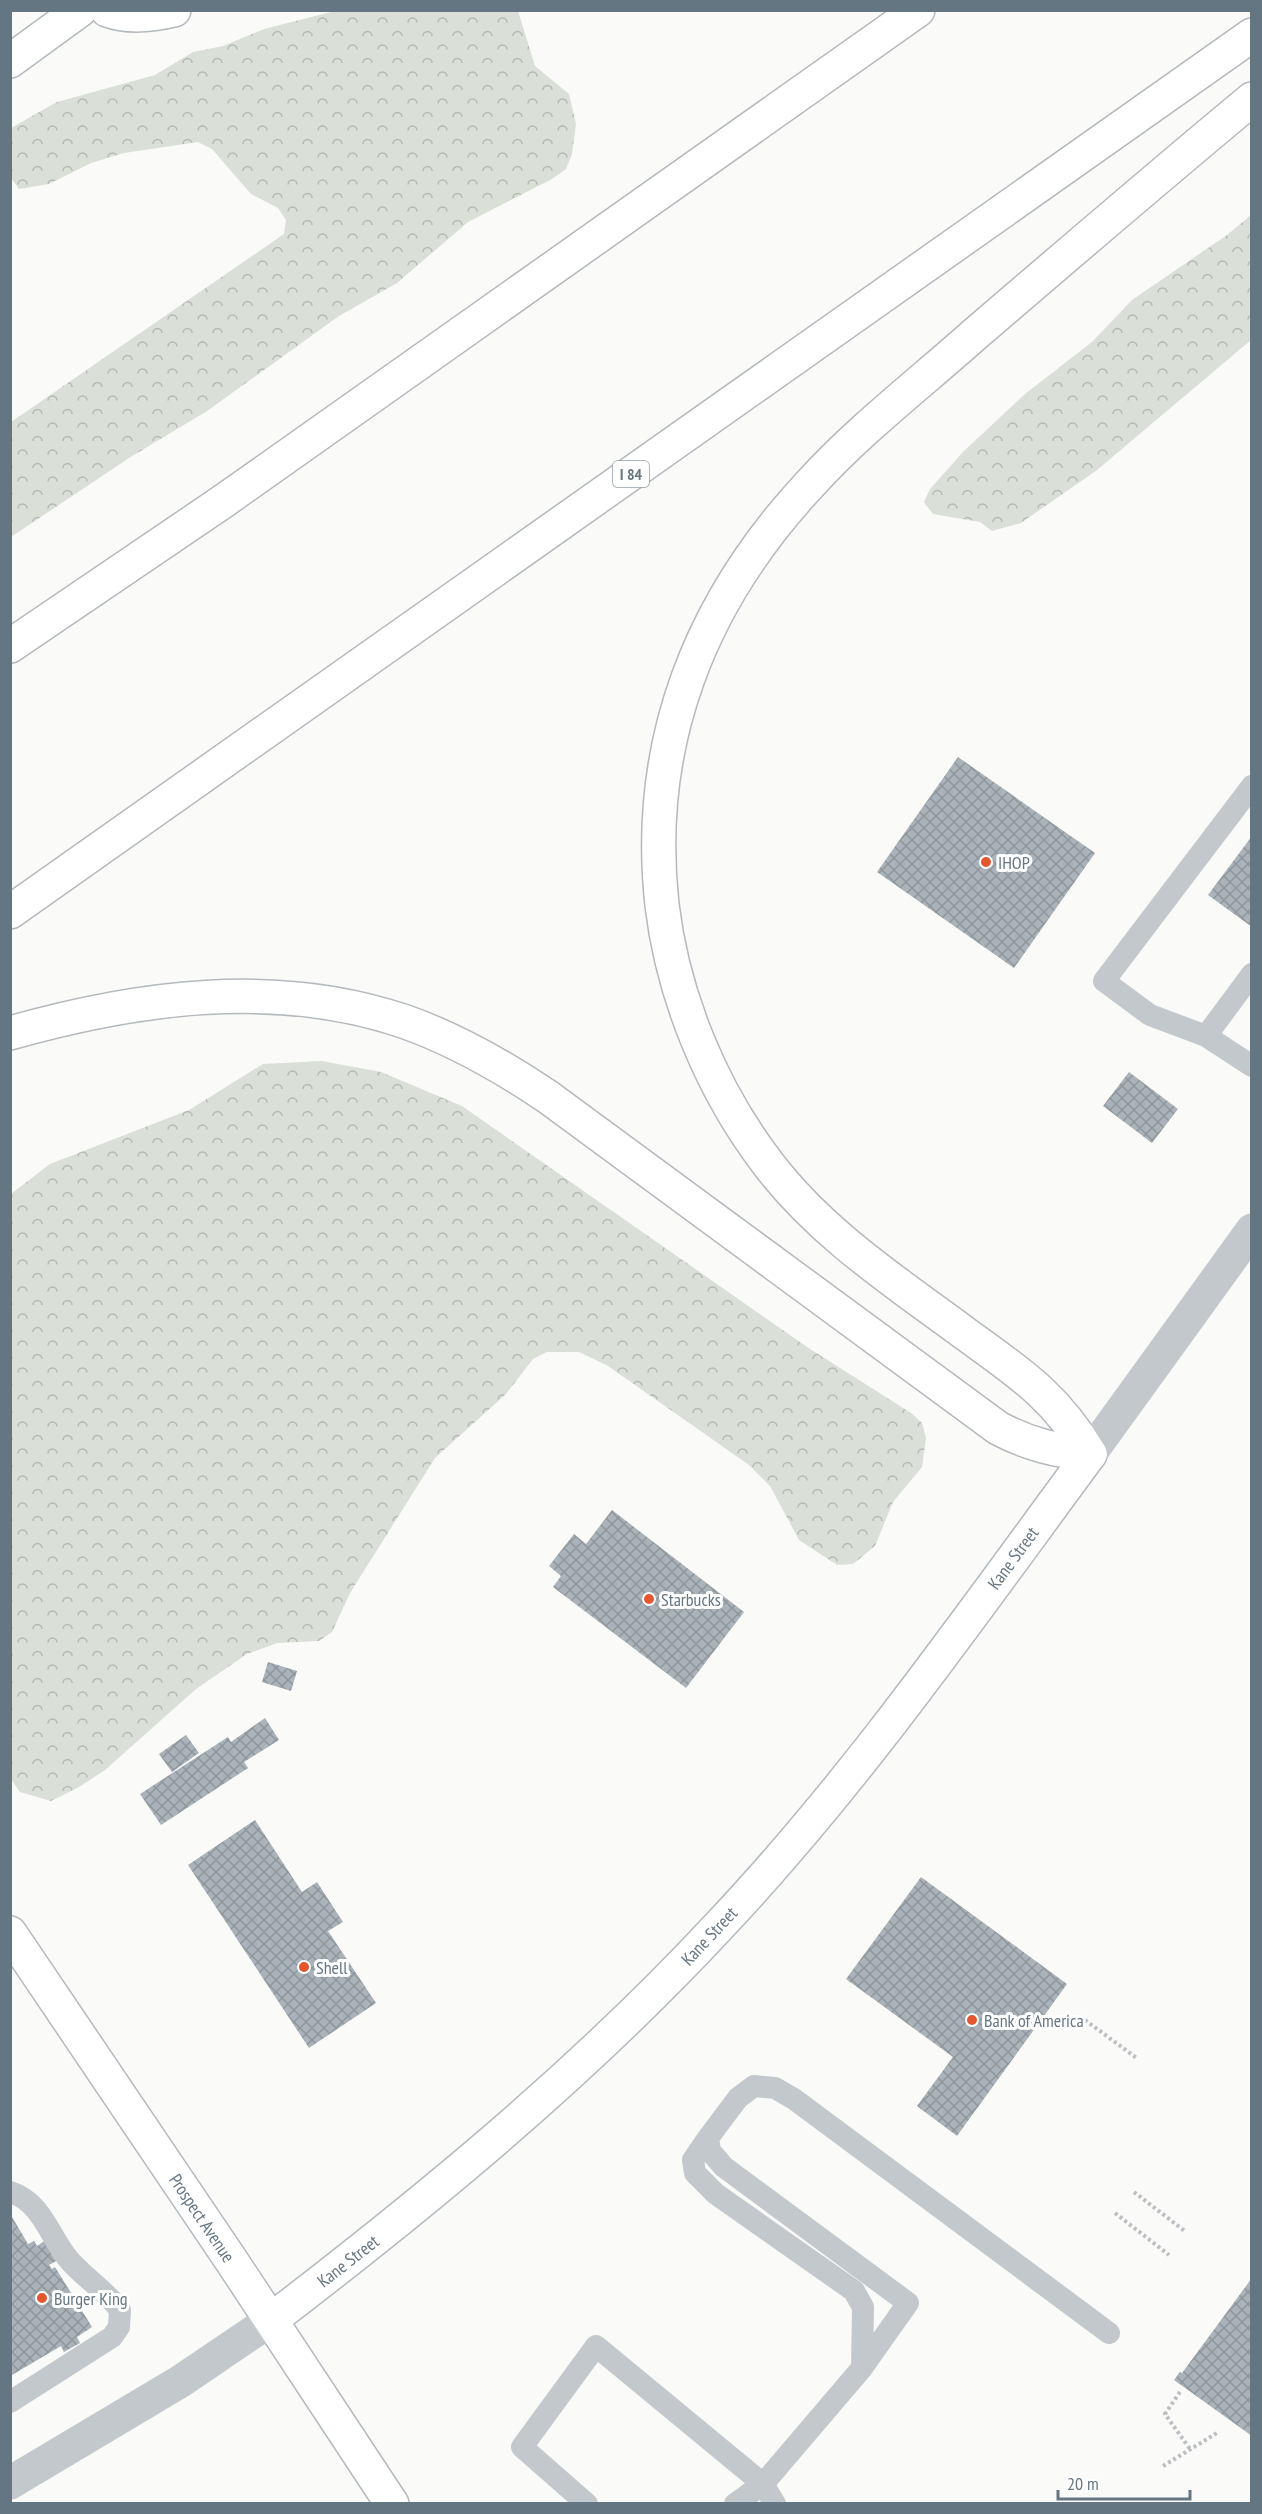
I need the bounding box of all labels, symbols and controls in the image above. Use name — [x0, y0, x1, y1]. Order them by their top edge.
road number: I 84 — [613, 461, 649, 487]
place label: IHOP — [998, 851, 1030, 874]
marker: IHOP — [979, 855, 993, 869]
street label: Kane Street — [983, 1522, 1044, 1594]
place label: Starbucks — [661, 1588, 721, 1611]
marker: Starbucks — [642, 1592, 656, 1606]
street label: Kane Street — [676, 1902, 742, 1970]
place label: Shell — [316, 1956, 348, 1979]
marker: Shell — [297, 1960, 311, 1974]
place label: Bank of America — [984, 2009, 1084, 2032]
marker: Bank of America — [965, 2013, 979, 2027]
street label: Prospect Avenue — [164, 2169, 240, 2267]
street label: Kane Street — [313, 2230, 384, 2292]
place label: Burger King — [54, 2287, 128, 2310]
marker: Burger King — [35, 2291, 49, 2305]
scale bar — [1058, 2463, 1190, 2501]
text: 20 m — [1067, 2472, 1099, 2495]

